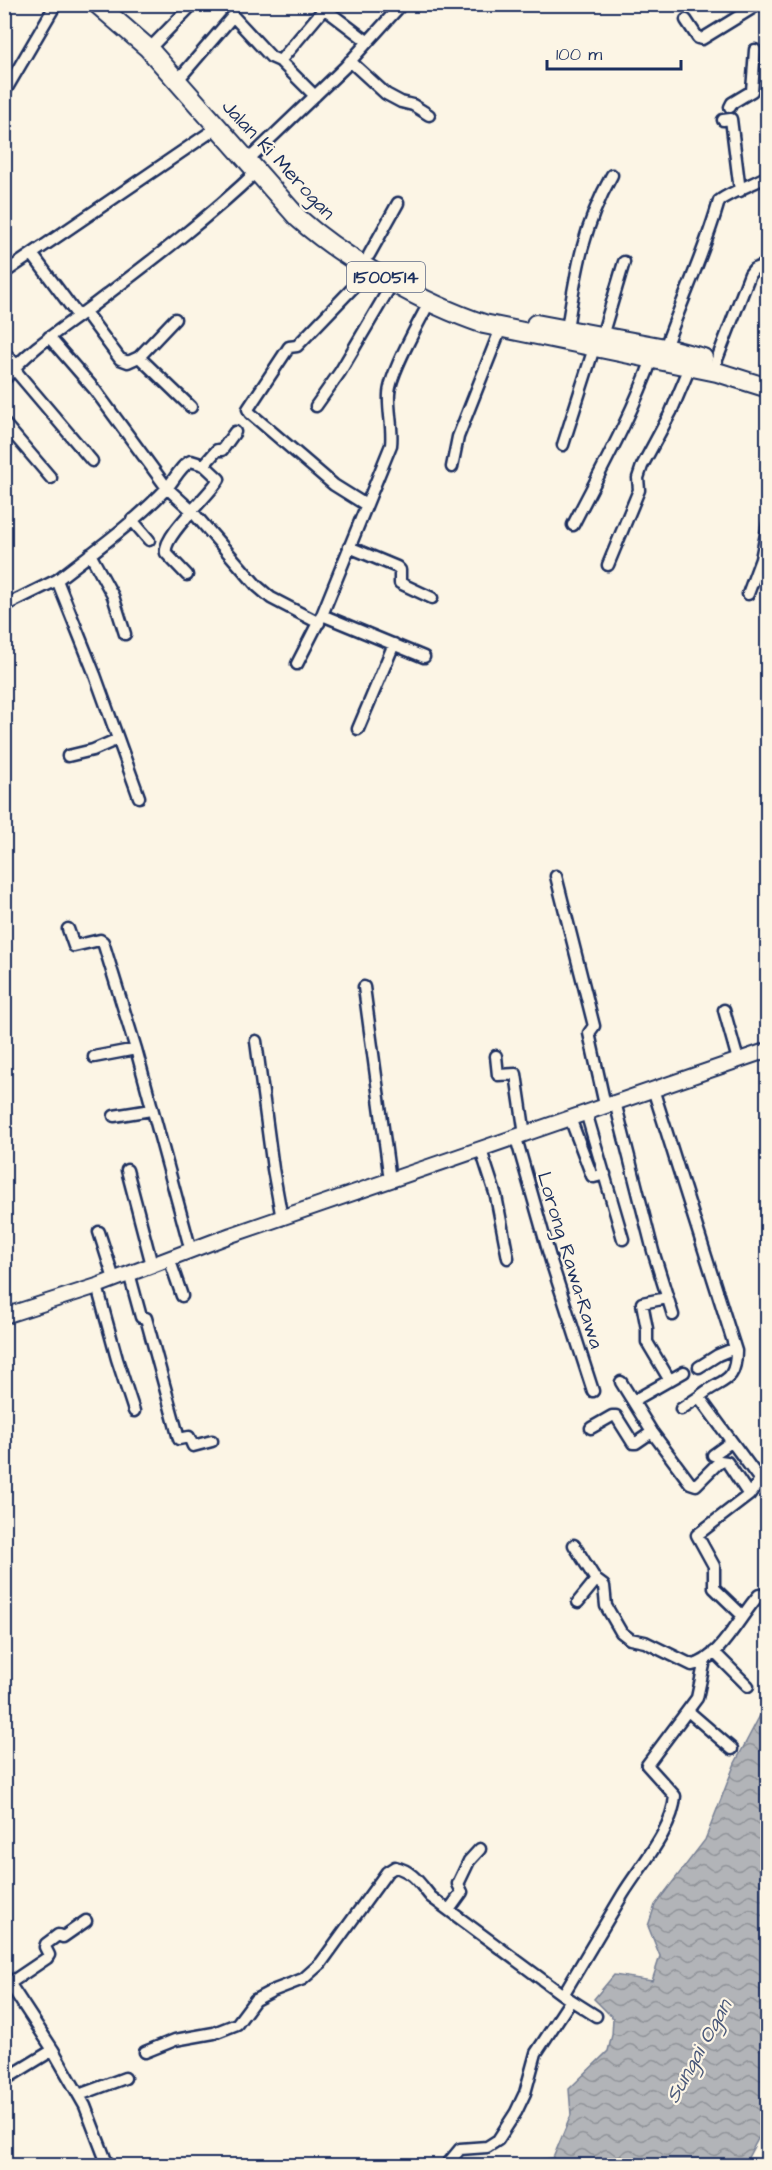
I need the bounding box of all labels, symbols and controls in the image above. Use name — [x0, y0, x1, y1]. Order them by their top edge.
scale bar — [547, 33, 680, 71]
text: 100 m — [556, 42, 602, 67]
street label: Jalan Ki Merogan — [214, 93, 341, 227]
road number: 1500514 — [347, 262, 425, 292]
street label: Lorong Rawa-Rawa — [529, 1168, 610, 1352]
water label: Sungai Ogan — [658, 1993, 740, 2109]

